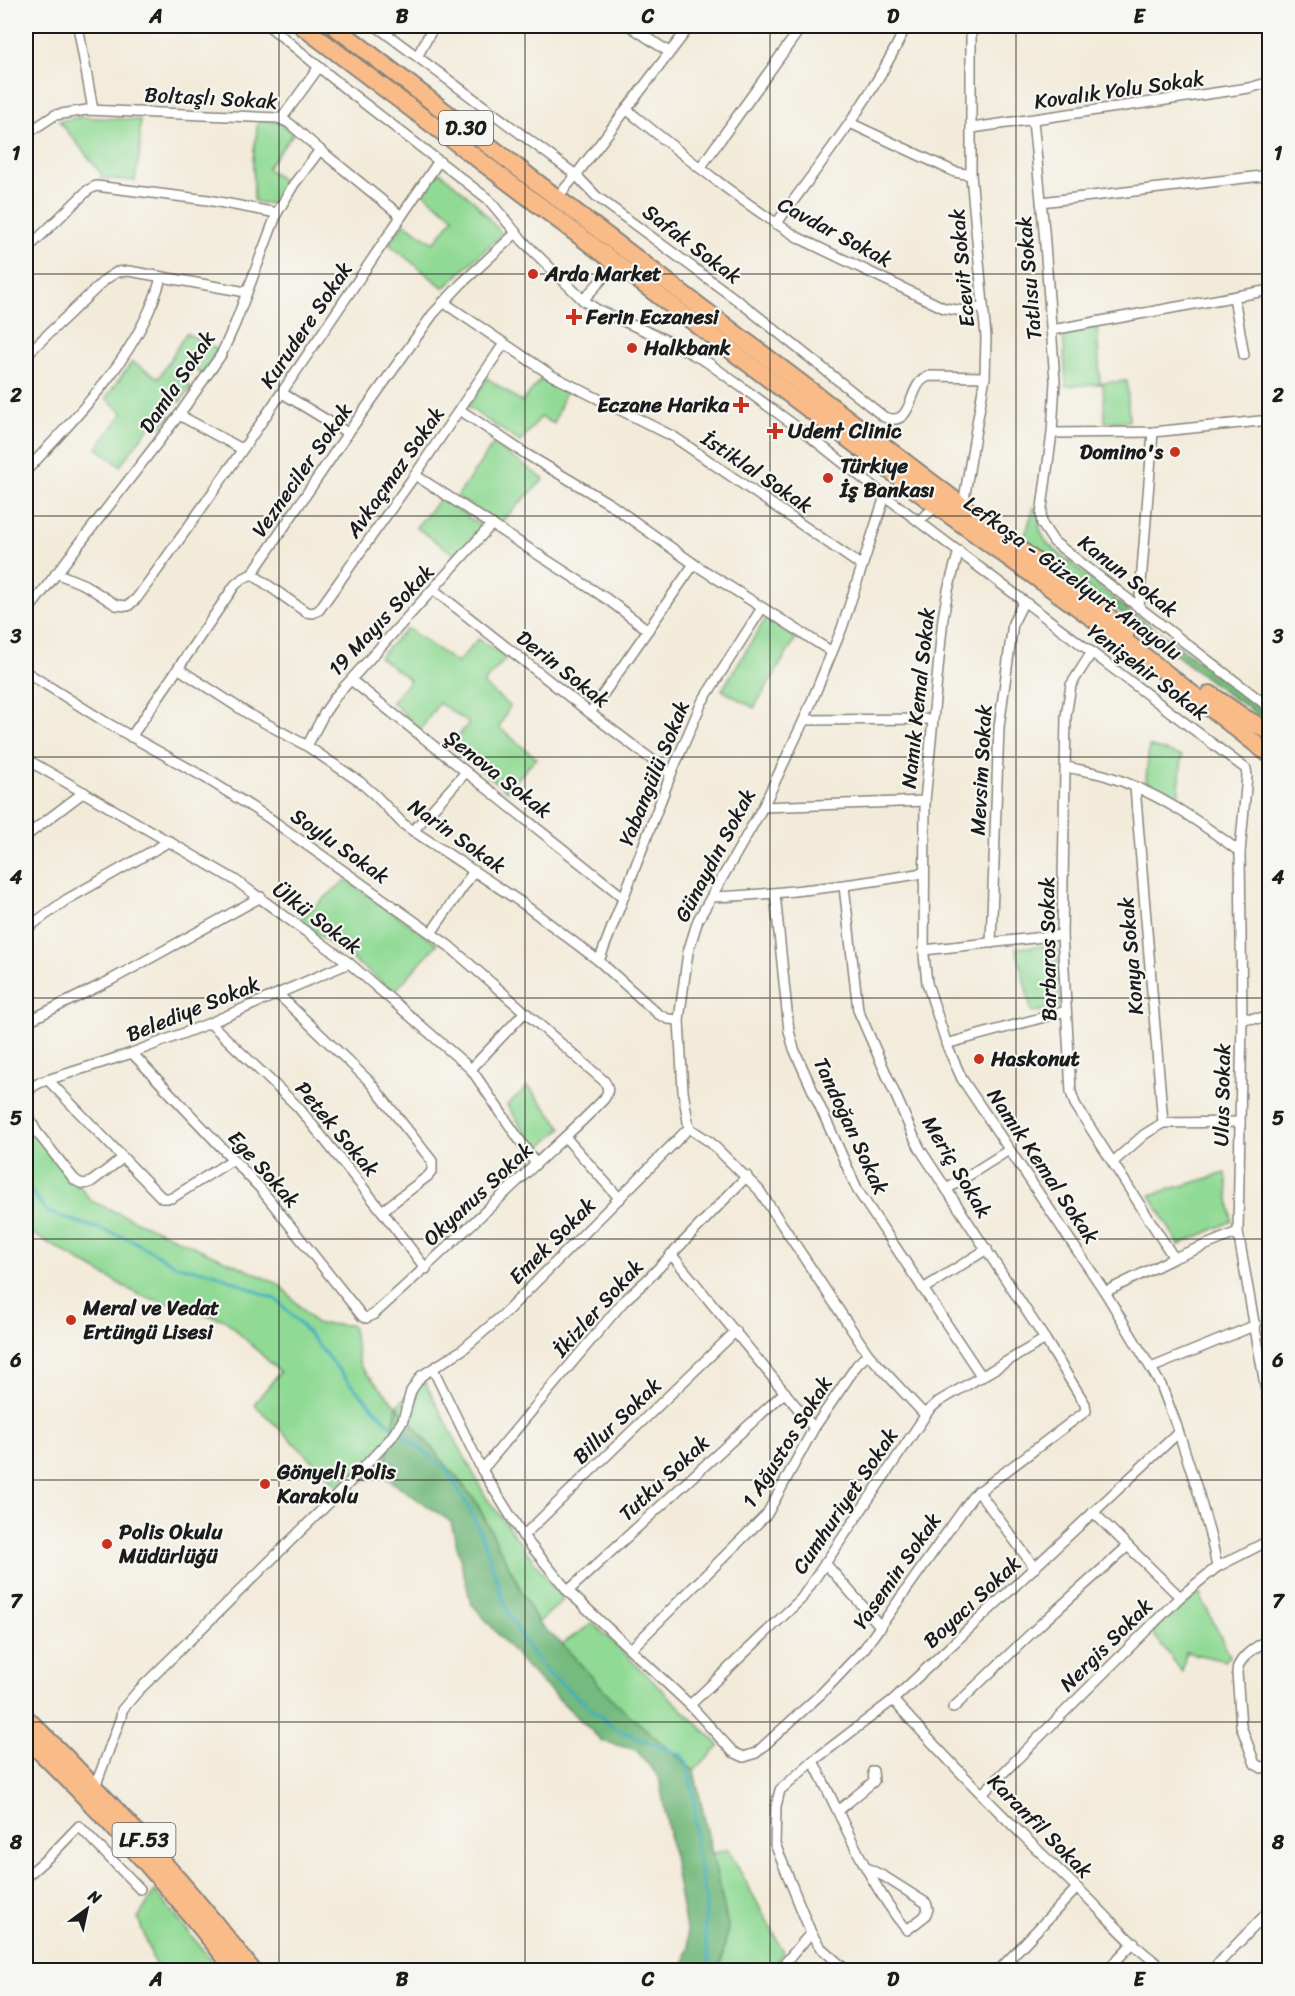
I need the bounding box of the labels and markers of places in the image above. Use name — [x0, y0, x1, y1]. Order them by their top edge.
place label: Arda Market — [544, 255, 662, 293]
marker: Arda Market — [526, 267, 540, 281]
place label: Ferin Eczanesi — [585, 298, 720, 336]
marker: Ferin Eczanesi — [567, 310, 581, 324]
place label: Halkbank — [643, 329, 732, 367]
marker: Halkbank — [625, 341, 639, 355]
place label: Eczane Harika — [597, 386, 730, 424]
marker: Eczane Harika — [734, 398, 748, 412]
place label: Udent Clinic — [788, 412, 902, 450]
marker: Udent Clinic — [766, 422, 784, 440]
place label: Domino's — [1080, 433, 1163, 471]
marker: Domino's — [1168, 445, 1182, 459]
place label: Türkiye İş Bankası — [839, 447, 935, 509]
marker: Türkiye İş Bankası — [821, 471, 835, 485]
place label: Haskonut — [990, 1040, 1081, 1078]
marker: Haskonut — [972, 1052, 986, 1066]
place label: Meral ve Vedat Ertüngü Lisesi — [82, 1289, 220, 1351]
marker: Meral ve Vedat Ertüngü Lisesi — [64, 1313, 78, 1327]
place label: Gönyeli Polis Karakolu — [276, 1453, 396, 1515]
marker: Gönyeli Polis Karakolu — [258, 1477, 272, 1491]
place label: Polis Okulu Müdürlüğü — [118, 1513, 223, 1575]
marker: Polis Okulu Müdürlüğü — [100, 1537, 114, 1551]

